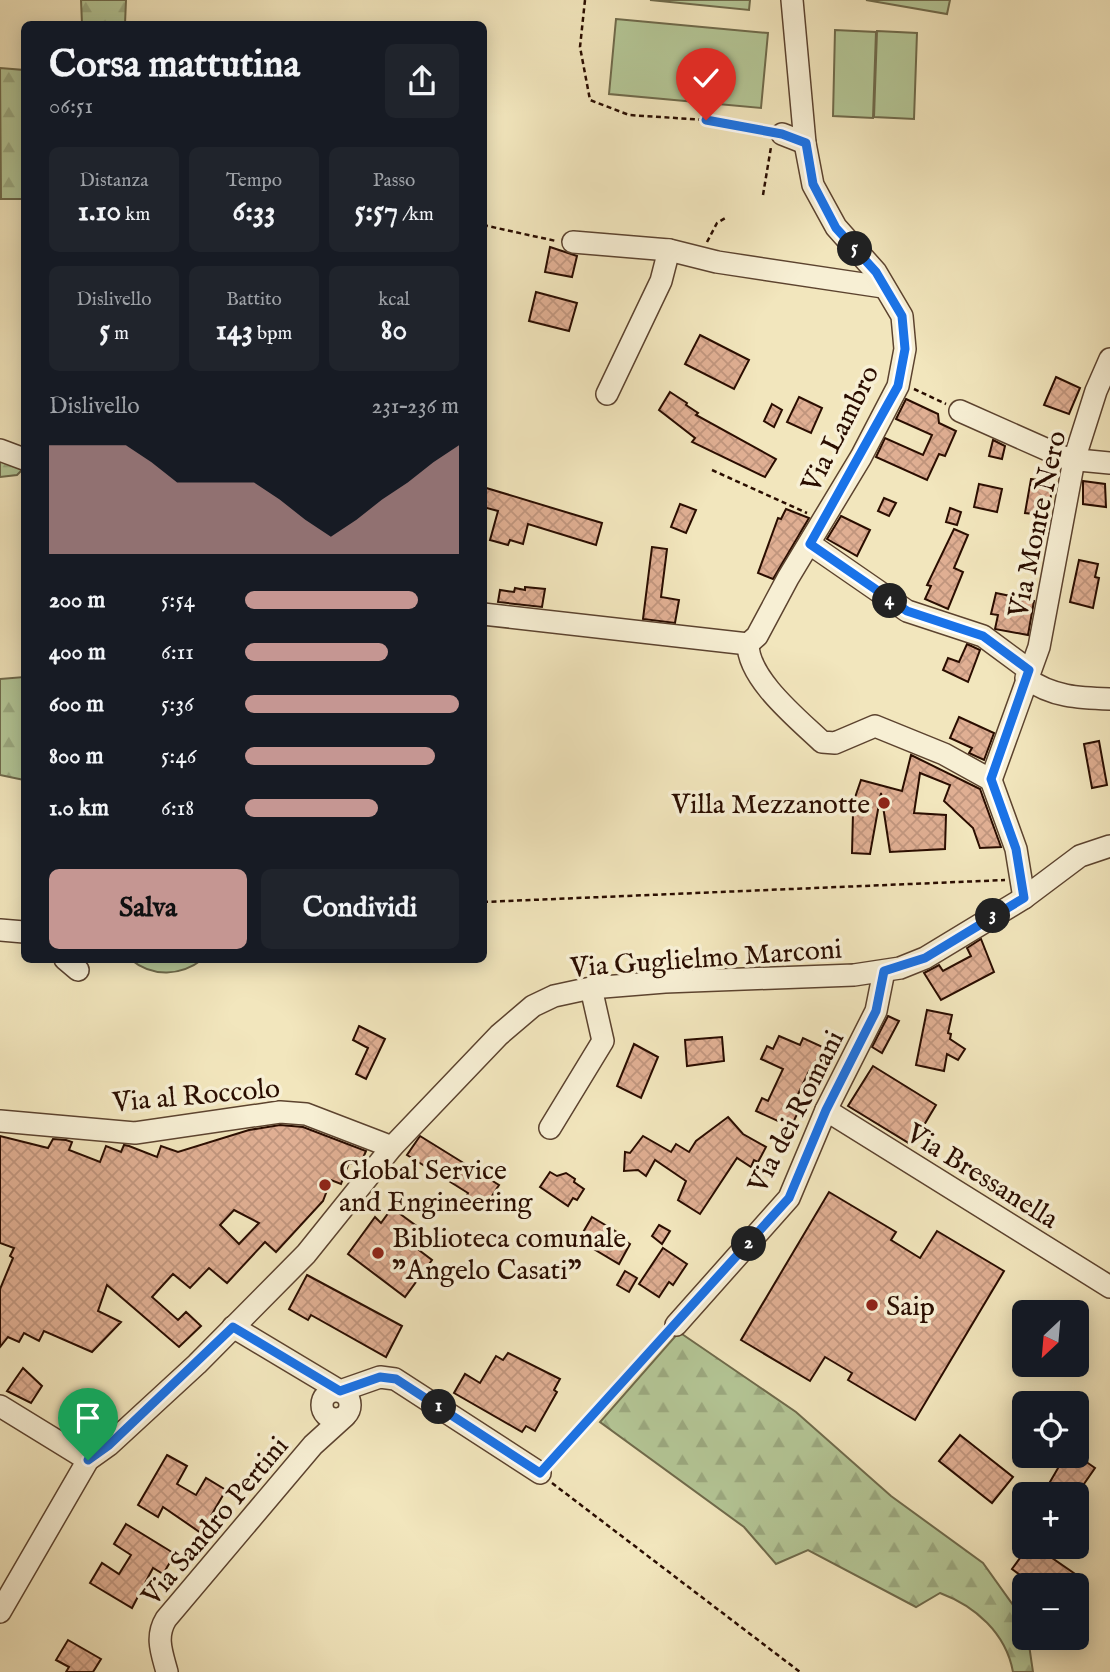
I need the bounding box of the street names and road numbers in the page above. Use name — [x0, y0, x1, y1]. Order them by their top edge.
street label: Via Lambro — [794, 360, 888, 499]
street label: Via Monte Nero — [1001, 428, 1075, 622]
street label: Via Guglielmo Marconi — [568, 933, 843, 987]
street label: Via dei Romani — [741, 1025, 853, 1200]
street label: Via al Roccolo — [110, 1072, 281, 1121]
street label: Via Bressanella — [898, 1116, 1065, 1238]
street label: Via Sandro Pertini — [134, 1430, 297, 1614]

